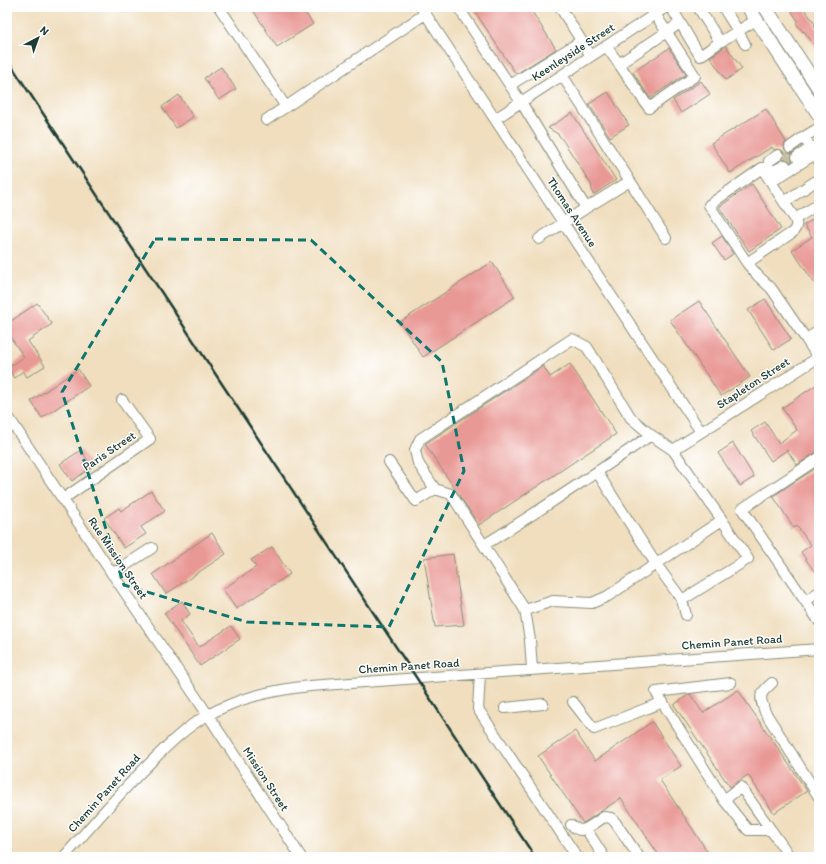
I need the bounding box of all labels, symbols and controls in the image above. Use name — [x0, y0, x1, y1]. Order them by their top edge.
north arrow — [18, 18, 58, 58]
street label: Keenleyside Street — [529, 20, 617, 84]
text: N — [37, 23, 51, 38]
street label: Thomas Avenue — [544, 174, 600, 250]
street label: Stapleton Street — [714, 354, 793, 412]
street label: Paris Street — [80, 428, 138, 474]
street label: Rue Mission Street — [85, 514, 151, 602]
street label: Chemin Panet Road — [681, 631, 783, 653]
street label: Chemin Panet Road — [358, 655, 460, 677]
street label: Mission Street — [240, 744, 292, 814]
street label: Chemin Panet Road — [65, 750, 143, 835]

